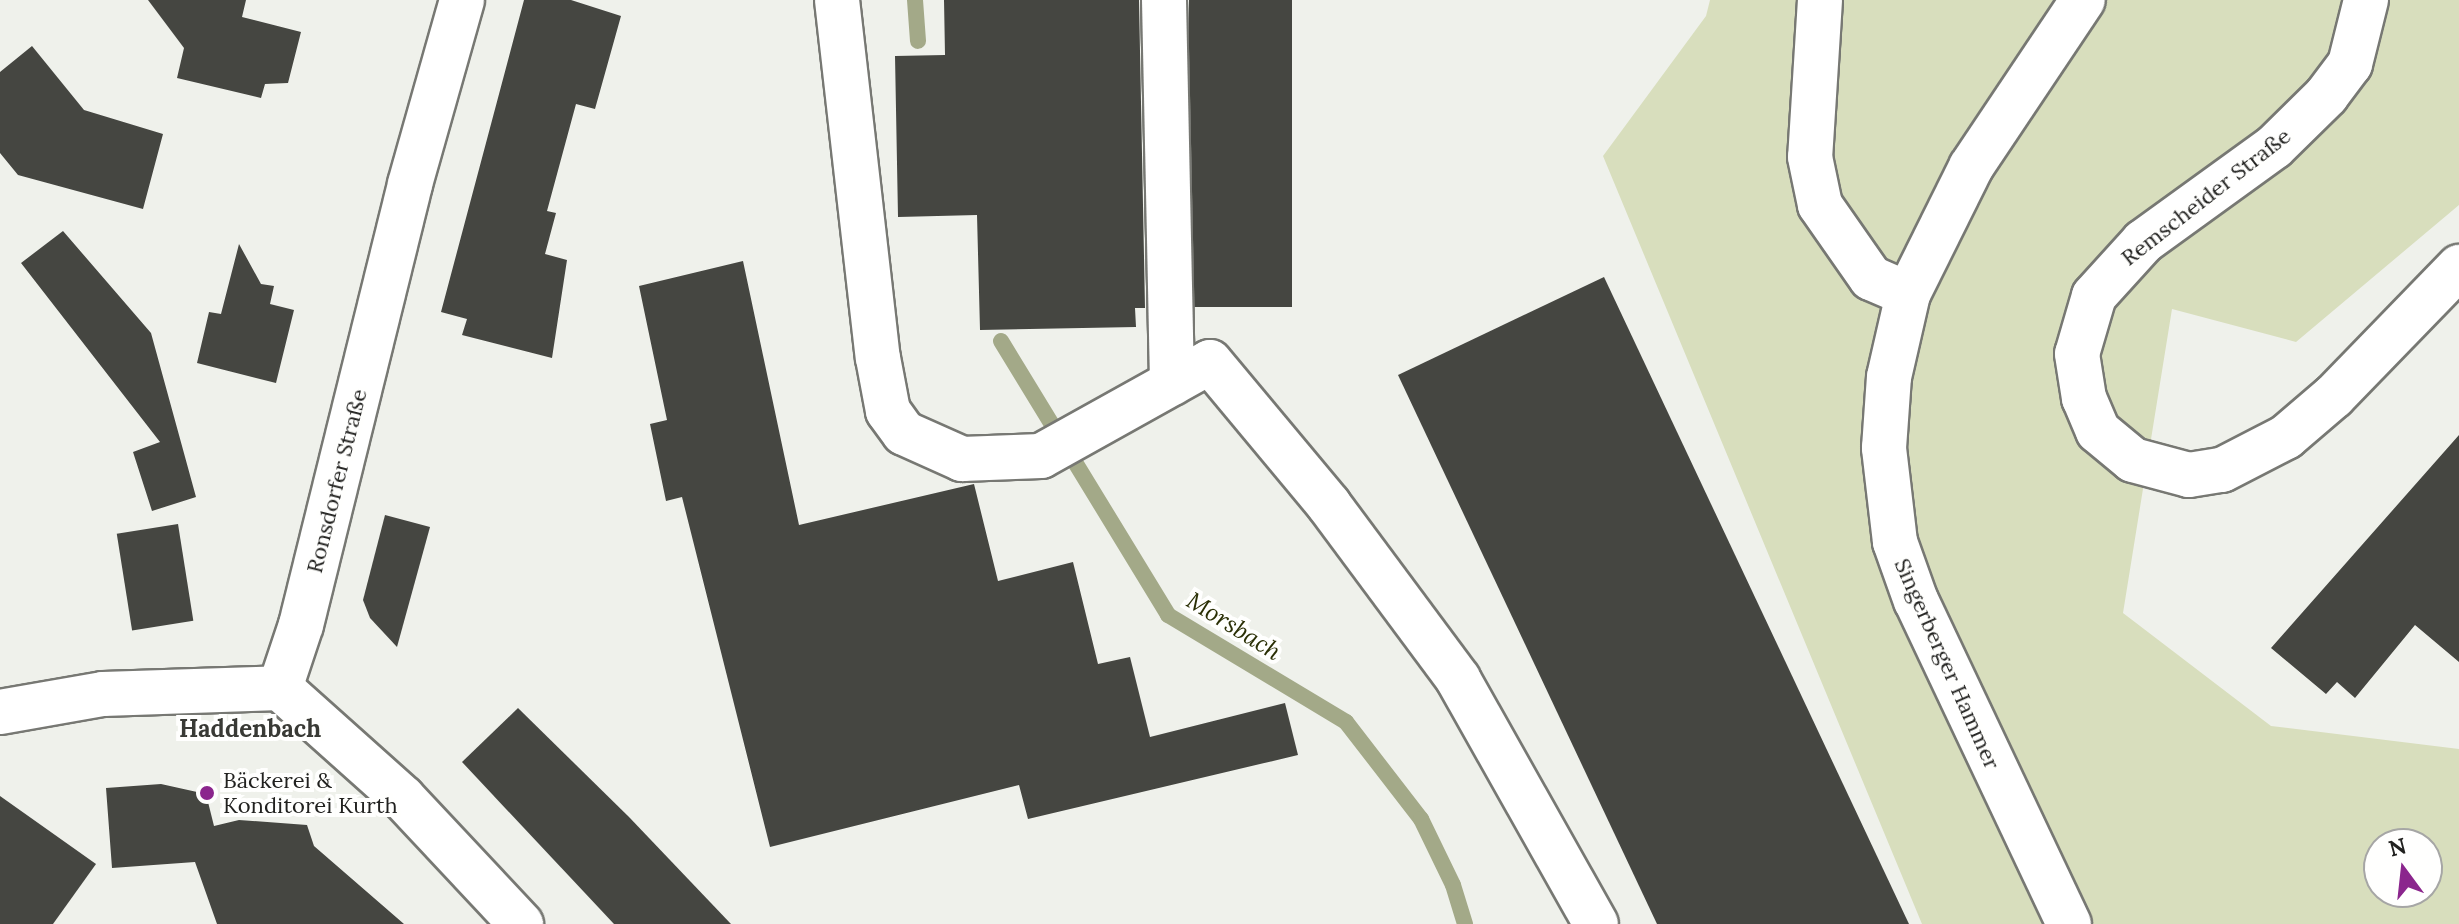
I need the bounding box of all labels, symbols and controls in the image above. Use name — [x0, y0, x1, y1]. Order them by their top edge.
street label: Remscheider Straße — [2116, 123, 2296, 271]
street label: Ronsdorfer Straße — [301, 386, 373, 576]
street label: Singerberger Hammer — [1889, 555, 2005, 773]
water label: Morsbach — [1182, 586, 1286, 666]
district label: Haddenbach — [179, 715, 321, 743]
place label: Bäckerei & Konditorei Kurth — [223, 767, 398, 818]
marker: Bäckerei & Konditorei Kurth — [198, 784, 216, 802]
north arrow — [2363, 828, 2443, 908]
text: N — [2385, 831, 2409, 862]

